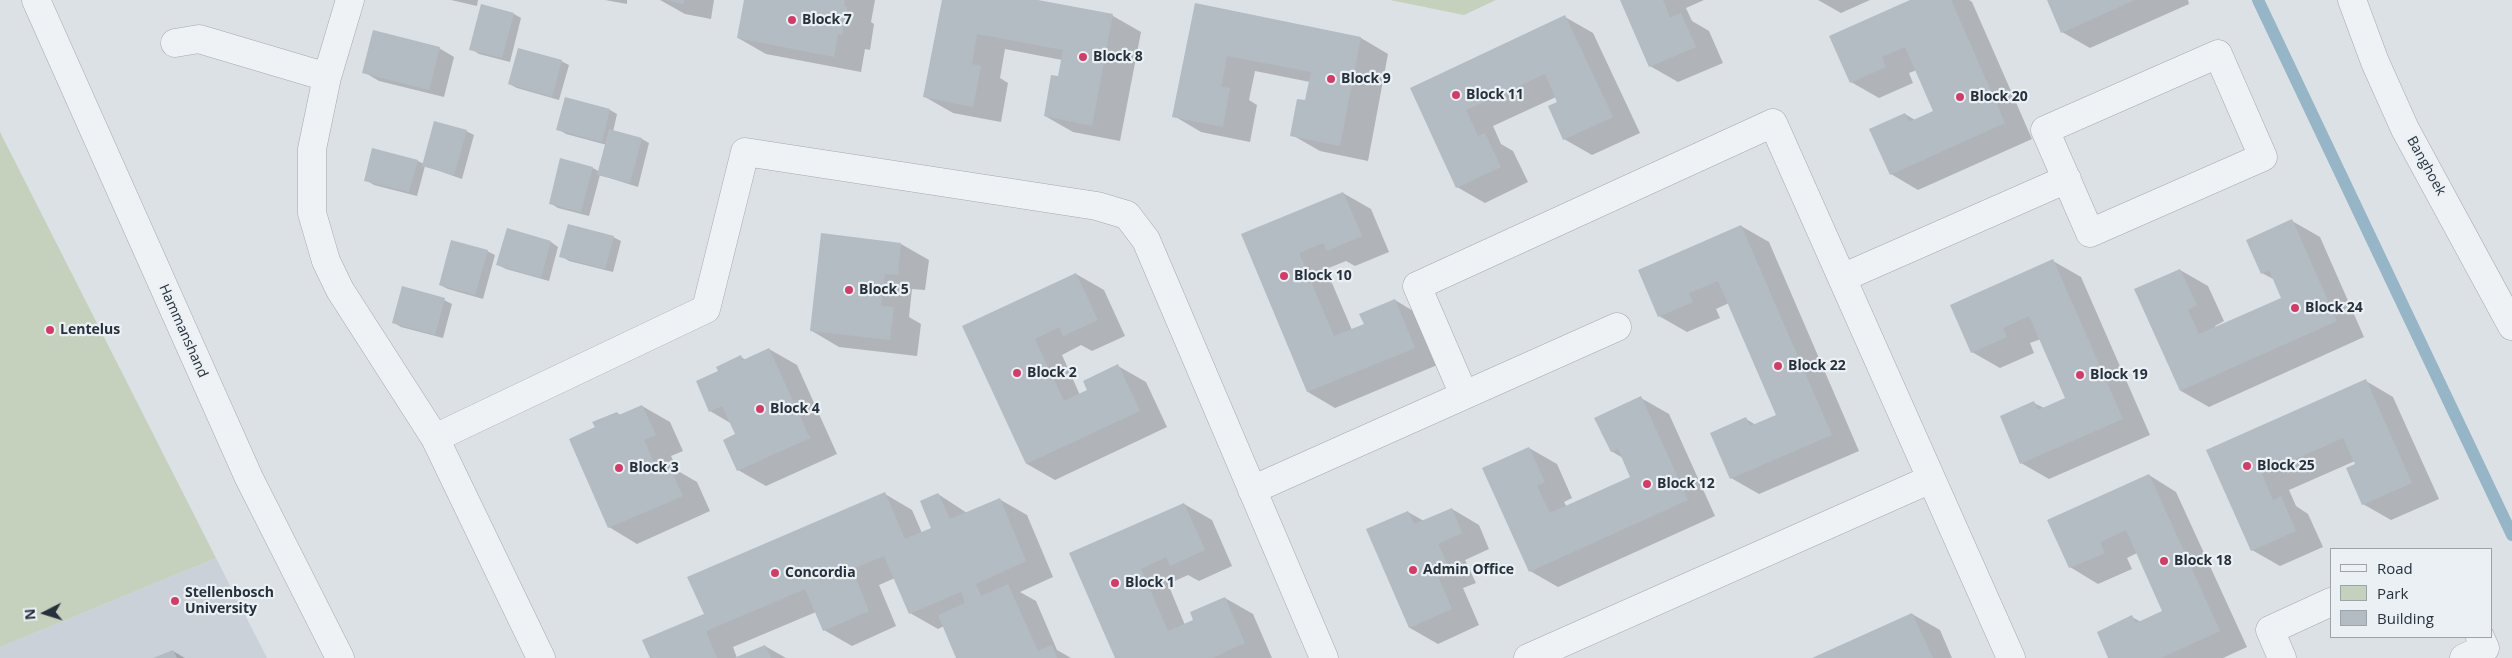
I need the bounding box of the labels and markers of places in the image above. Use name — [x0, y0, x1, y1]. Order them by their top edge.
place label: Block 7 — [802, 12, 852, 28]
marker: Block 7 — [786, 14, 798, 26]
place label: Block 8 — [1093, 49, 1143, 65]
marker: Block 8 — [1077, 51, 1089, 63]
place label: Block 9 — [1341, 71, 1391, 87]
marker: Block 9 — [1325, 73, 1337, 85]
place label: Block 11 — [1466, 87, 1524, 103]
marker: Block 11 — [1450, 89, 1462, 101]
place label: Block 20 — [1970, 89, 2028, 105]
marker: Block 20 — [1954, 91, 1966, 103]
place label: Block 10 — [1294, 268, 1352, 284]
marker: Block 10 — [1278, 270, 1290, 282]
place label: Block 5 — [859, 282, 909, 298]
marker: Block 5 — [843, 284, 855, 296]
place label: Block 24 — [2305, 300, 2363, 316]
marker: Block 24 — [2289, 302, 2301, 314]
place label: Lentelus — [60, 322, 120, 338]
marker: Lentelus — [44, 324, 56, 336]
place label: Block 22 — [1788, 358, 1846, 374]
marker: Block 22 — [1772, 360, 1784, 372]
place label: Block 2 — [1027, 365, 1077, 381]
marker: Block 2 — [1011, 367, 1023, 379]
place label: Block 19 — [2090, 367, 2148, 383]
marker: Block 19 — [2074, 369, 2086, 381]
place label: Block 4 — [770, 401, 820, 417]
marker: Block 4 — [754, 403, 766, 415]
place label: Block 25 — [2257, 458, 2315, 474]
place label: Block 3 — [629, 460, 679, 476]
marker: Block 25 — [2241, 460, 2253, 472]
marker: Block 3 — [613, 462, 625, 474]
place label: Block 12 — [1657, 476, 1715, 492]
marker: Block 12 — [1641, 478, 1653, 490]
place label: Block 18 — [2174, 553, 2232, 569]
marker: Block 18 — [2158, 555, 2170, 567]
place label: Admin Office — [1423, 562, 1514, 578]
marker: Admin Office — [1407, 564, 1419, 576]
place label: Concordia — [785, 565, 856, 581]
marker: Concordia — [769, 567, 781, 579]
place label: Block 1 — [1125, 575, 1175, 591]
marker: Block 1 — [1109, 577, 1121, 589]
place label: Stellenbosch University — [185, 585, 274, 618]
marker: Stellenbosch University — [169, 595, 181, 607]

